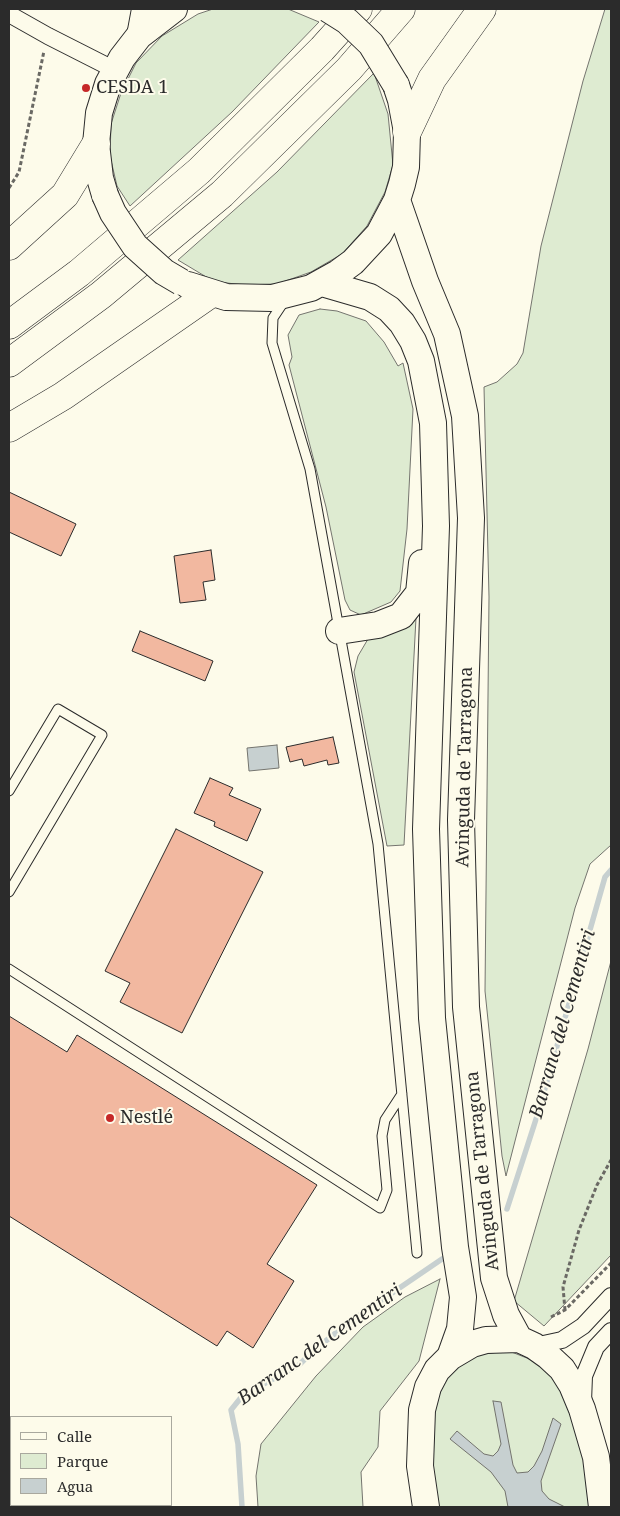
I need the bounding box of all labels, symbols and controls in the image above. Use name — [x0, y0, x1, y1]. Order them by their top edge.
place label: CESDA 1 — [96, 77, 168, 99]
marker: CESDA 1 — [80, 82, 92, 94]
street label: Avinguda de Tarragona — [452, 666, 478, 868]
water label: Barranc del Cementiri — [525, 927, 601, 1121]
street label: Avinguda de Tarragona — [462, 1070, 504, 1272]
place label: Nestlé — [120, 1107, 173, 1129]
marker: Nestlé — [104, 1112, 116, 1124]
water label: Barranc del Cementiri — [234, 1280, 406, 1410]
legend — [10, 1416, 172, 1506]
text: Calle — [57, 1426, 92, 1446]
text: Parque — [57, 1451, 108, 1471]
text: Agua — [57, 1476, 93, 1496]

